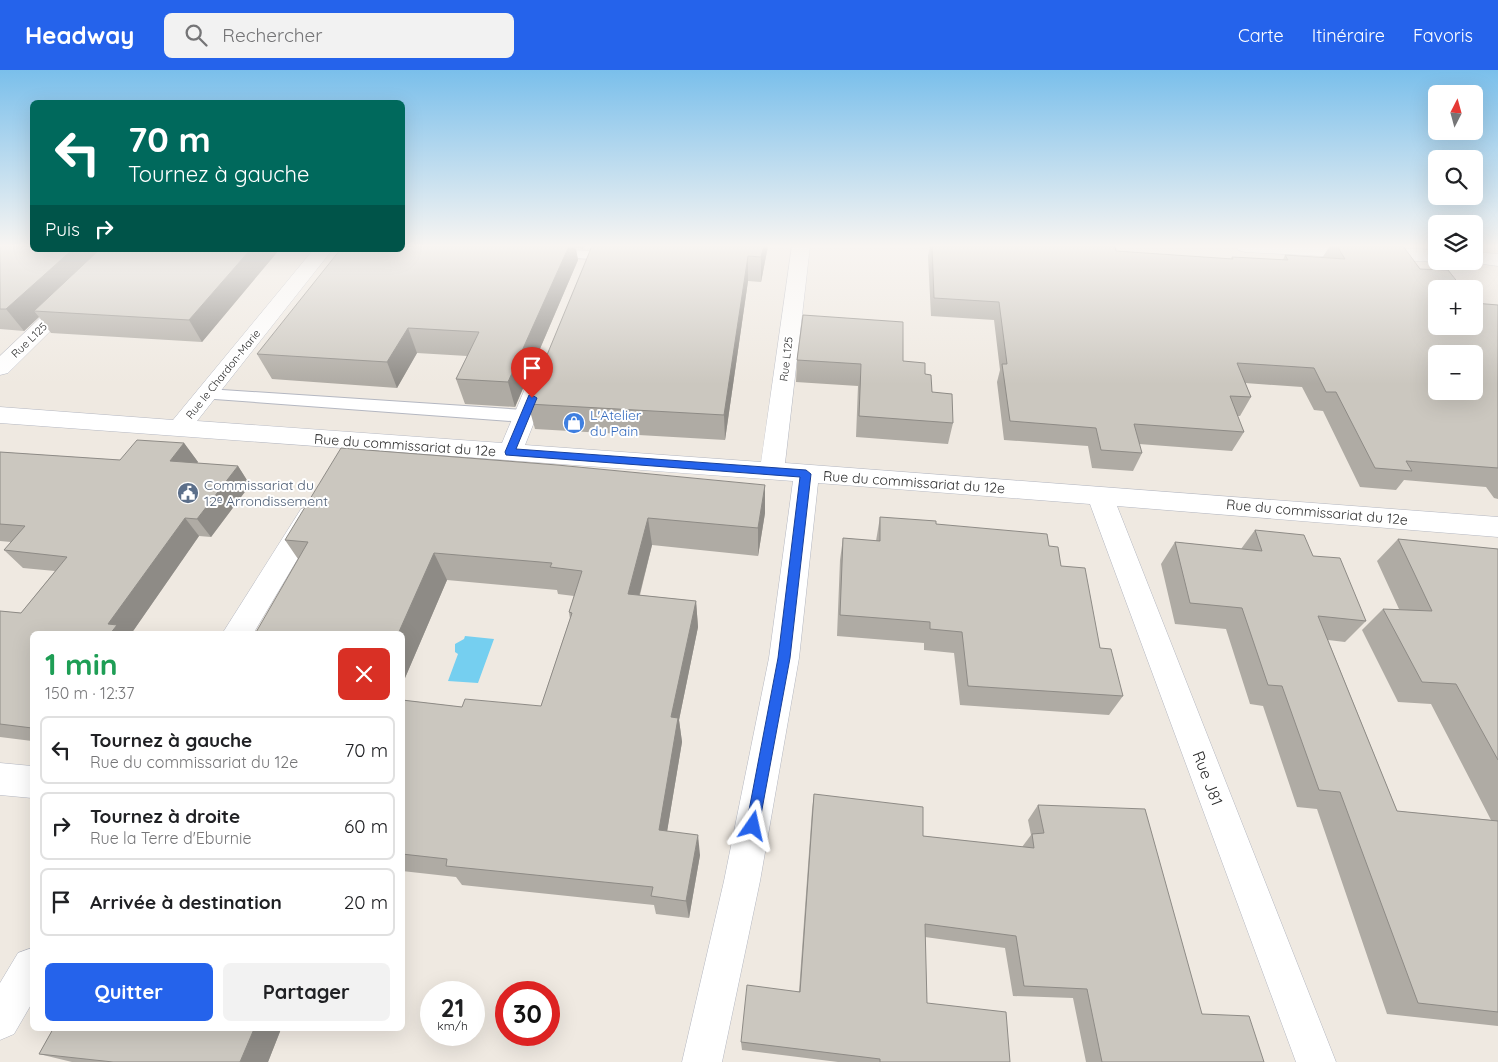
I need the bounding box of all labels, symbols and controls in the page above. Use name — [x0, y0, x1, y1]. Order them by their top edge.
search box — [164, 13, 514, 58]
text: Headway — [25, 20, 134, 50]
icon: search — [182, 21, 210, 49]
text: Rechercher — [222, 23, 323, 47]
text: Carte — [1238, 24, 1284, 47]
text: Itinéraire — [1312, 24, 1385, 47]
text: Favoris — [1413, 24, 1473, 47]
north arrow — [1428, 85, 1482, 140]
map controls — [1428, 85, 1483, 400]
text: 70 m — [128, 117, 211, 161]
icon: left — [45, 120, 110, 185]
button: search — [1428, 150, 1483, 205]
text: Tournez à gauche — [128, 160, 310, 188]
icon: right — [90, 215, 118, 243]
button: layers — [1428, 215, 1483, 270]
text: Puis — [45, 217, 80, 241]
button: + — [1428, 280, 1483, 335]
street label: Rue L125 — [8, 319, 50, 361]
street label: Rue le Chardon-Marie — [183, 326, 263, 422]
street label: Rue L125 — [776, 336, 796, 382]
button: − — [1428, 345, 1483, 400]
pin — [511, 347, 553, 398]
icon: arrive — [518, 354, 546, 382]
place label: L'Atelier du Pain — [590, 406, 642, 440]
shop icon: L'Atelier du Pain — [562, 411, 586, 435]
street label: Rue du commissariat du 12e — [314, 430, 497, 460]
street label: Rue du commissariat du 12e — [823, 467, 1006, 497]
place label: Commissariat du 12ᵉ Arrondissement — [204, 476, 328, 510]
public building icon: Commissariat du 12ᵉ Arrondissement — [176, 481, 200, 505]
street label: Rue du commissariat du 12e — [1225, 495, 1409, 529]
text: 1 min — [45, 645, 118, 683]
button: close — [338, 648, 390, 700]
text: 150 m · 12:37 — [45, 683, 134, 703]
text: Tournez à gauche — [90, 728, 252, 752]
icon: left — [47, 736, 75, 764]
text: 70 m — [344, 738, 388, 762]
street label: Rue J81 — [1188, 748, 1228, 808]
text: Rue du commissariat du 12e — [90, 752, 298, 772]
position arrow — [726, 799, 778, 851]
text: Tournez à droite — [90, 804, 240, 828]
icon: right — [47, 812, 75, 840]
text: 60 m — [344, 814, 388, 838]
text: Rue la Terre d'Eburnie — [90, 828, 252, 848]
icon: arrive — [47, 888, 75, 916]
text: Arrivée à destination — [90, 890, 282, 914]
text: 20 m — [344, 890, 388, 914]
button: Quitter — [45, 963, 213, 1021]
button: Partager — [223, 963, 390, 1021]
speed limit sign: 30 — [495, 981, 560, 1046]
text: 21 — [441, 992, 464, 1023]
text: km/h — [437, 1018, 468, 1033]

